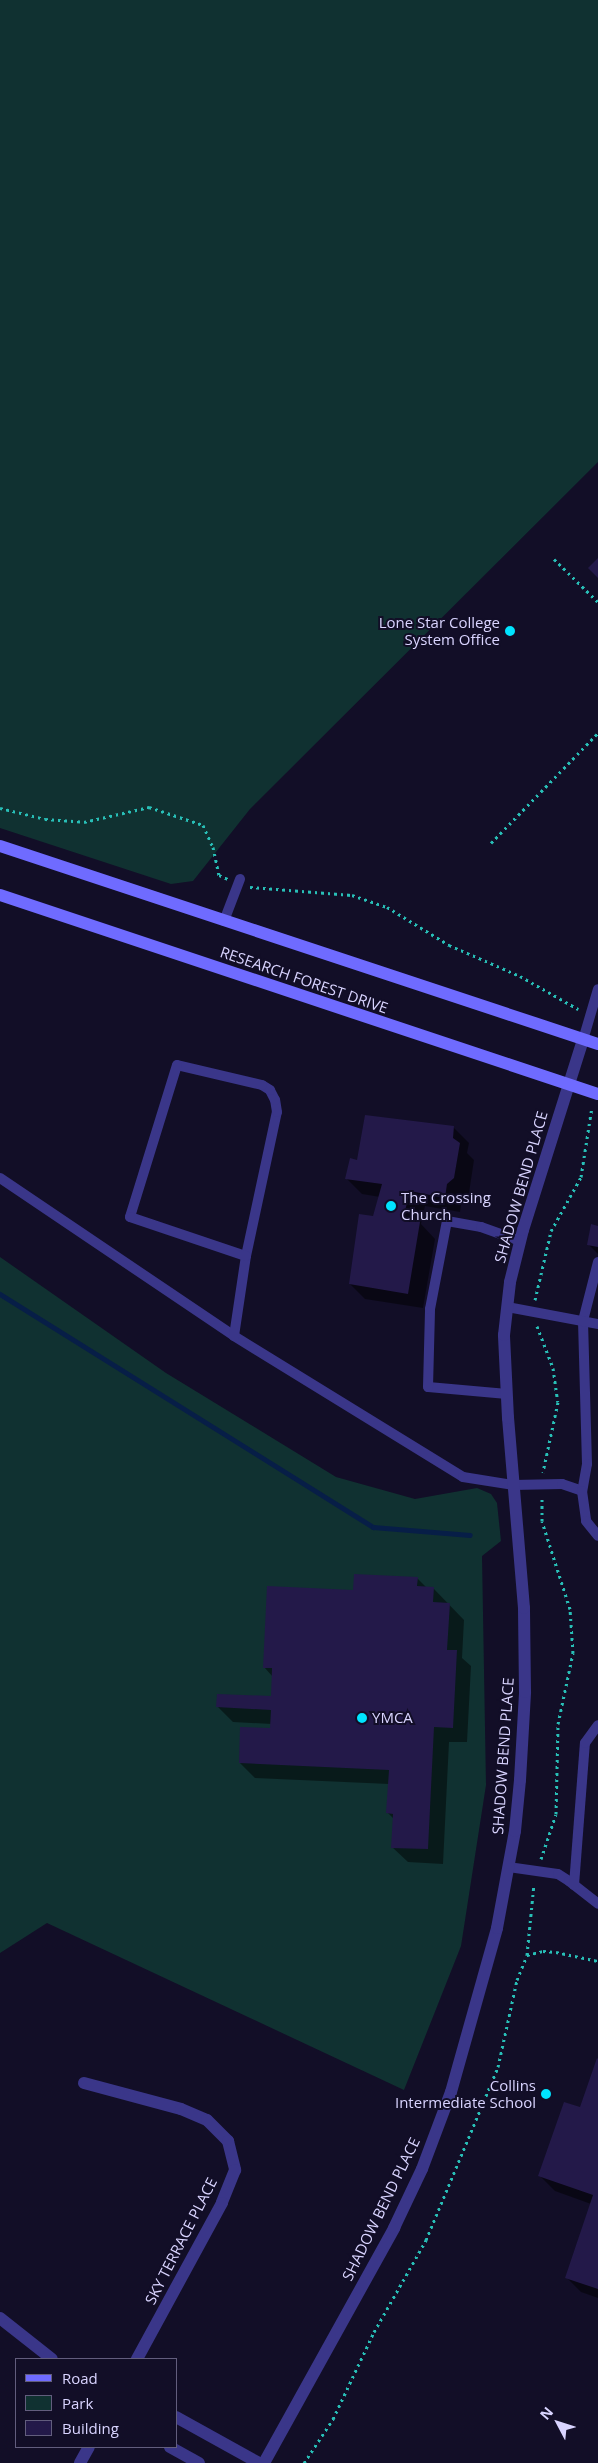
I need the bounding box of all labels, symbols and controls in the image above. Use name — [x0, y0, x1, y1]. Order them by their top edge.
place label: Lone Star College System Office — [379, 613, 500, 648]
marker: Lone Star College System Office — [504, 625, 516, 637]
street label: RESEARCH FOREST DRIVE — [218, 943, 390, 1017]
street label: SHADOW BEND PLACE — [491, 1109, 551, 1265]
place label: The Crossing Church — [401, 1188, 491, 1223]
marker: The Crossing Church — [385, 1200, 397, 1212]
street label: SHADOW BEND PLACE — [489, 1677, 517, 1835]
place label: YMCA — [372, 1709, 413, 1727]
marker: YMCA — [356, 1712, 368, 1724]
place label: Collins Intermediate School — [395, 2076, 536, 2111]
marker: Collins Intermediate School — [540, 2088, 552, 2100]
street label: SHADOW BEND PLACE — [338, 2134, 424, 2284]
street label: SKY TERRACE PLACE — [141, 2175, 221, 2307]
legend — [15, 2358, 178, 2448]
text: Road — [62, 2368, 98, 2388]
text: Park — [62, 2393, 93, 2413]
north arrow — [533, 2398, 583, 2448]
text: N — [535, 2403, 557, 2424]
text: Building — [62, 2418, 119, 2438]

